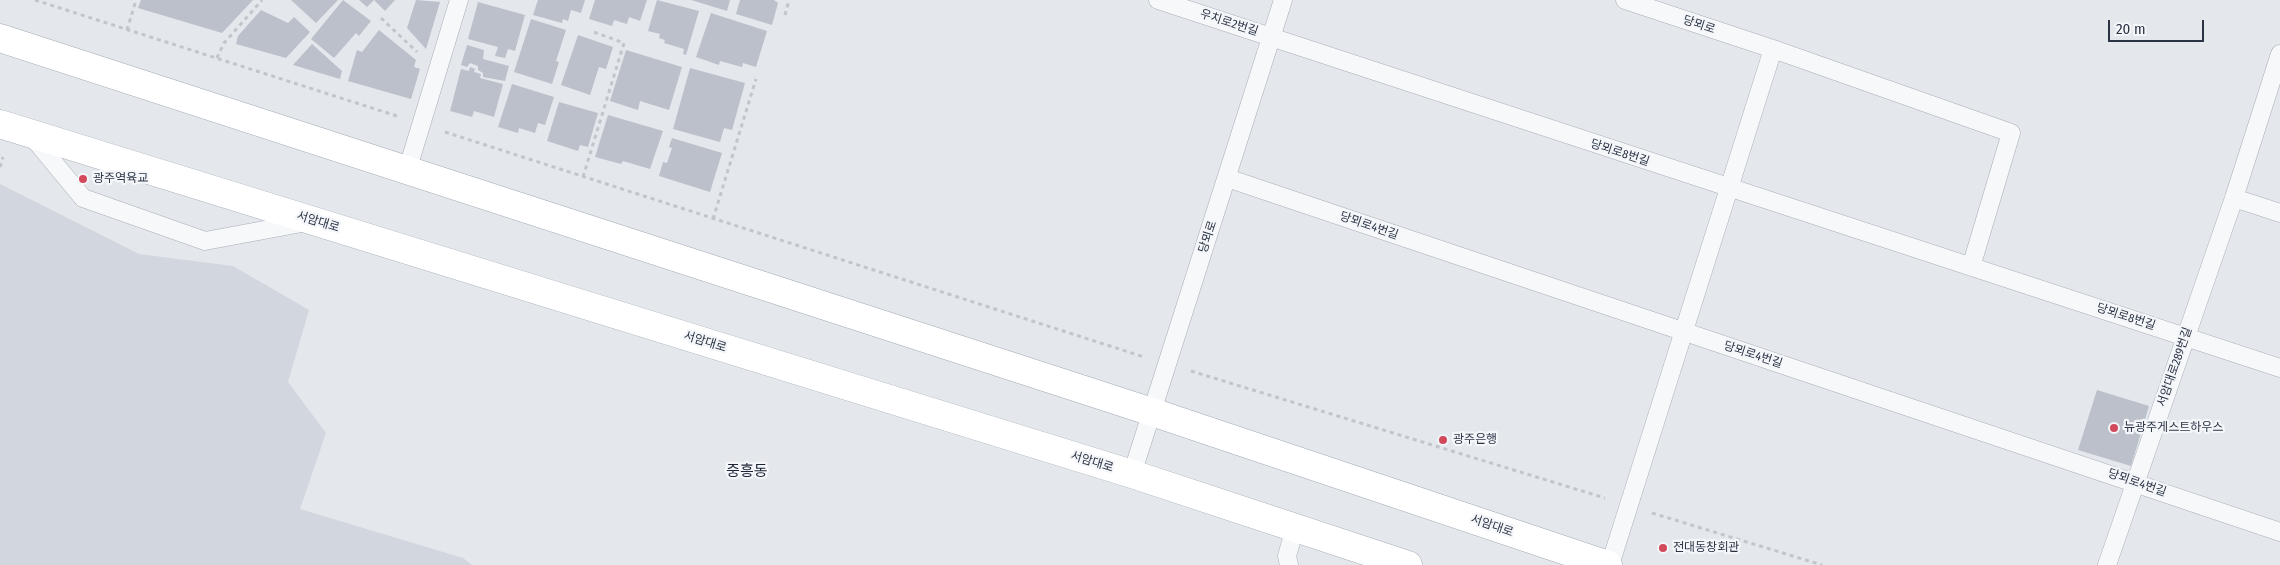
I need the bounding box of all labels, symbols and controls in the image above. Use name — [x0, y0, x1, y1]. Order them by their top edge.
street label: 우치로2번길 — [1198, 7, 1260, 39]
scale bar — [2110, 10, 2206, 42]
street label: 당뫼로 — [1681, 13, 1717, 37]
text: 20 m — [2116, 20, 2146, 38]
street label: 당뫼로8번길 — [1589, 137, 1651, 169]
place label: 광주역육교 — [93, 172, 148, 186]
marker: 광주역육교 — [77, 173, 89, 185]
street label: 서암대로 — [295, 209, 341, 235]
street label: 당뫼로4번길 — [1338, 209, 1400, 243]
street label: 당뫼로 — [1196, 219, 1220, 255]
street label: 당뫼로8번길 — [2095, 301, 2157, 333]
street label: 서암대로289번길 — [2155, 325, 2195, 409]
street label: 서암대로 — [682, 329, 728, 355]
street label: 당뫼로4번길 — [1722, 339, 1784, 371]
place label: 뉴광주게스트하우스 — [2124, 421, 2223, 435]
marker: 뉴광주게스트하우스 — [2108, 422, 2120, 434]
place label: 광주은행 — [1453, 433, 1497, 447]
marker: 광주은행 — [1437, 434, 1449, 446]
street label: 서암대로 — [1069, 449, 1115, 475]
district label: 중흥동 — [726, 463, 768, 481]
street label: 당뫼로4번길 — [2106, 466, 2168, 500]
street label: 서암대로 — [1469, 512, 1515, 540]
place label: 전대동창회관 — [1673, 541, 1739, 555]
marker: 전대동창회관 — [1657, 542, 1669, 554]

